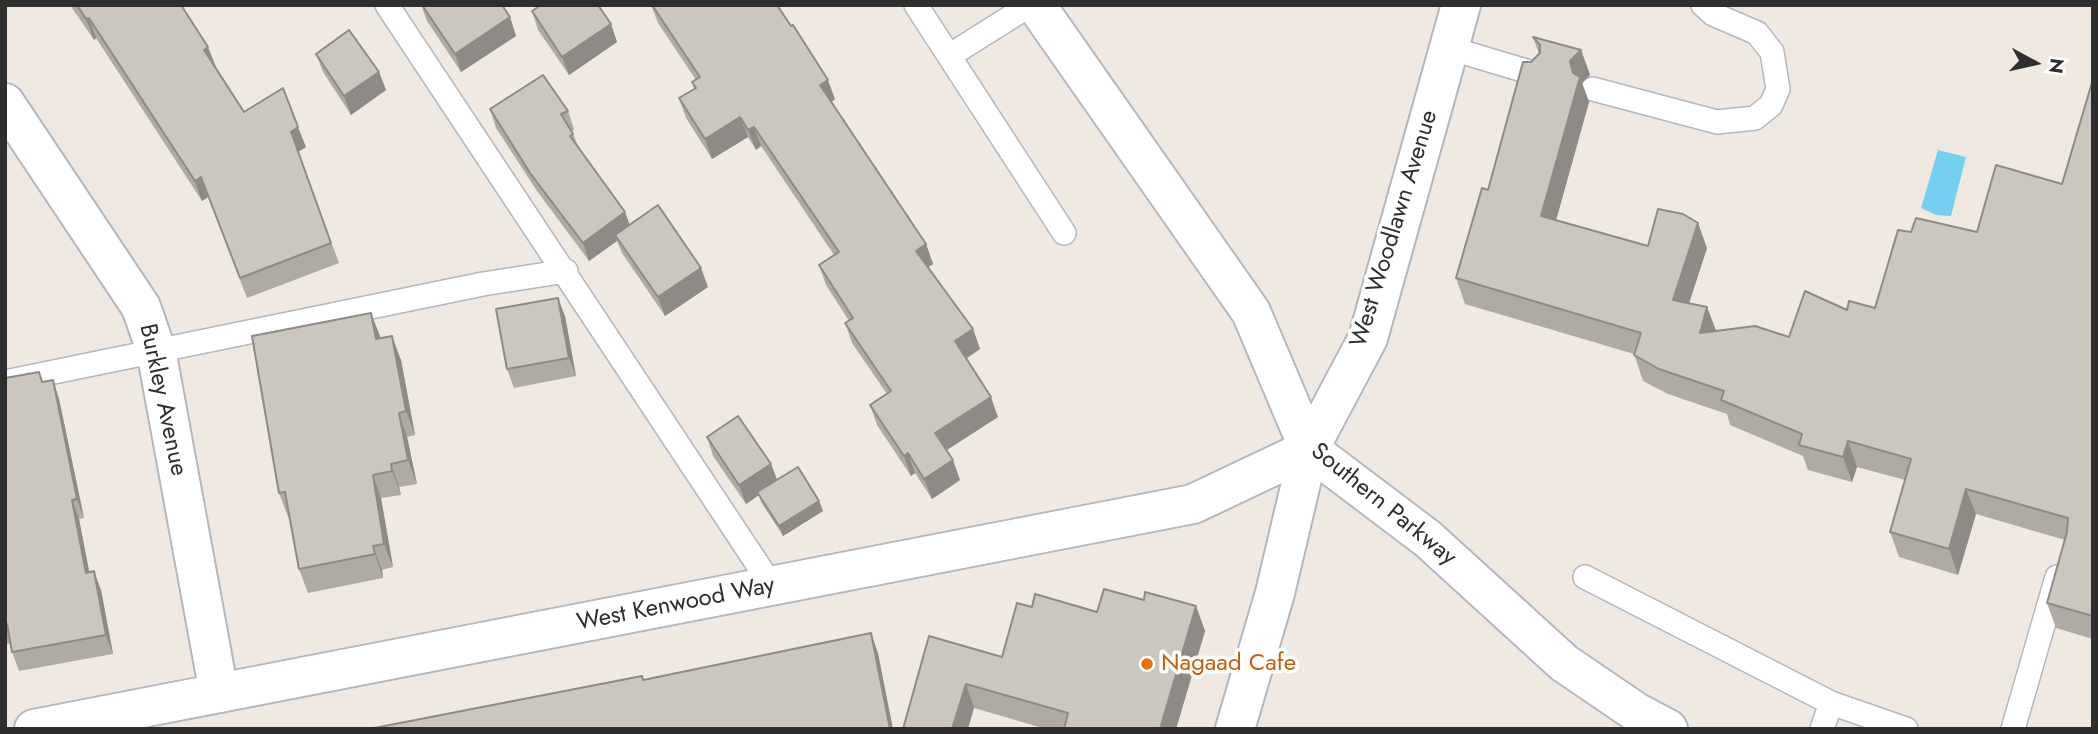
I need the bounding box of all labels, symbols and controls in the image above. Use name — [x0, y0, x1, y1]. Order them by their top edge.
north arrow — [2000, 28, 2070, 98]
text: N — [2042, 57, 2071, 75]
street label: West Woodlawn Avenue — [1345, 107, 1445, 351]
street label: Burkley Avenue — [132, 321, 192, 479]
street label: Southern Parkway — [1304, 437, 1462, 573]
street label: West Kenwood Way — [575, 572, 777, 638]
place label: Nagaad Cafe — [1161, 650, 1296, 678]
marker: Nagaad Cafe — [1139, 656, 1155, 672]

